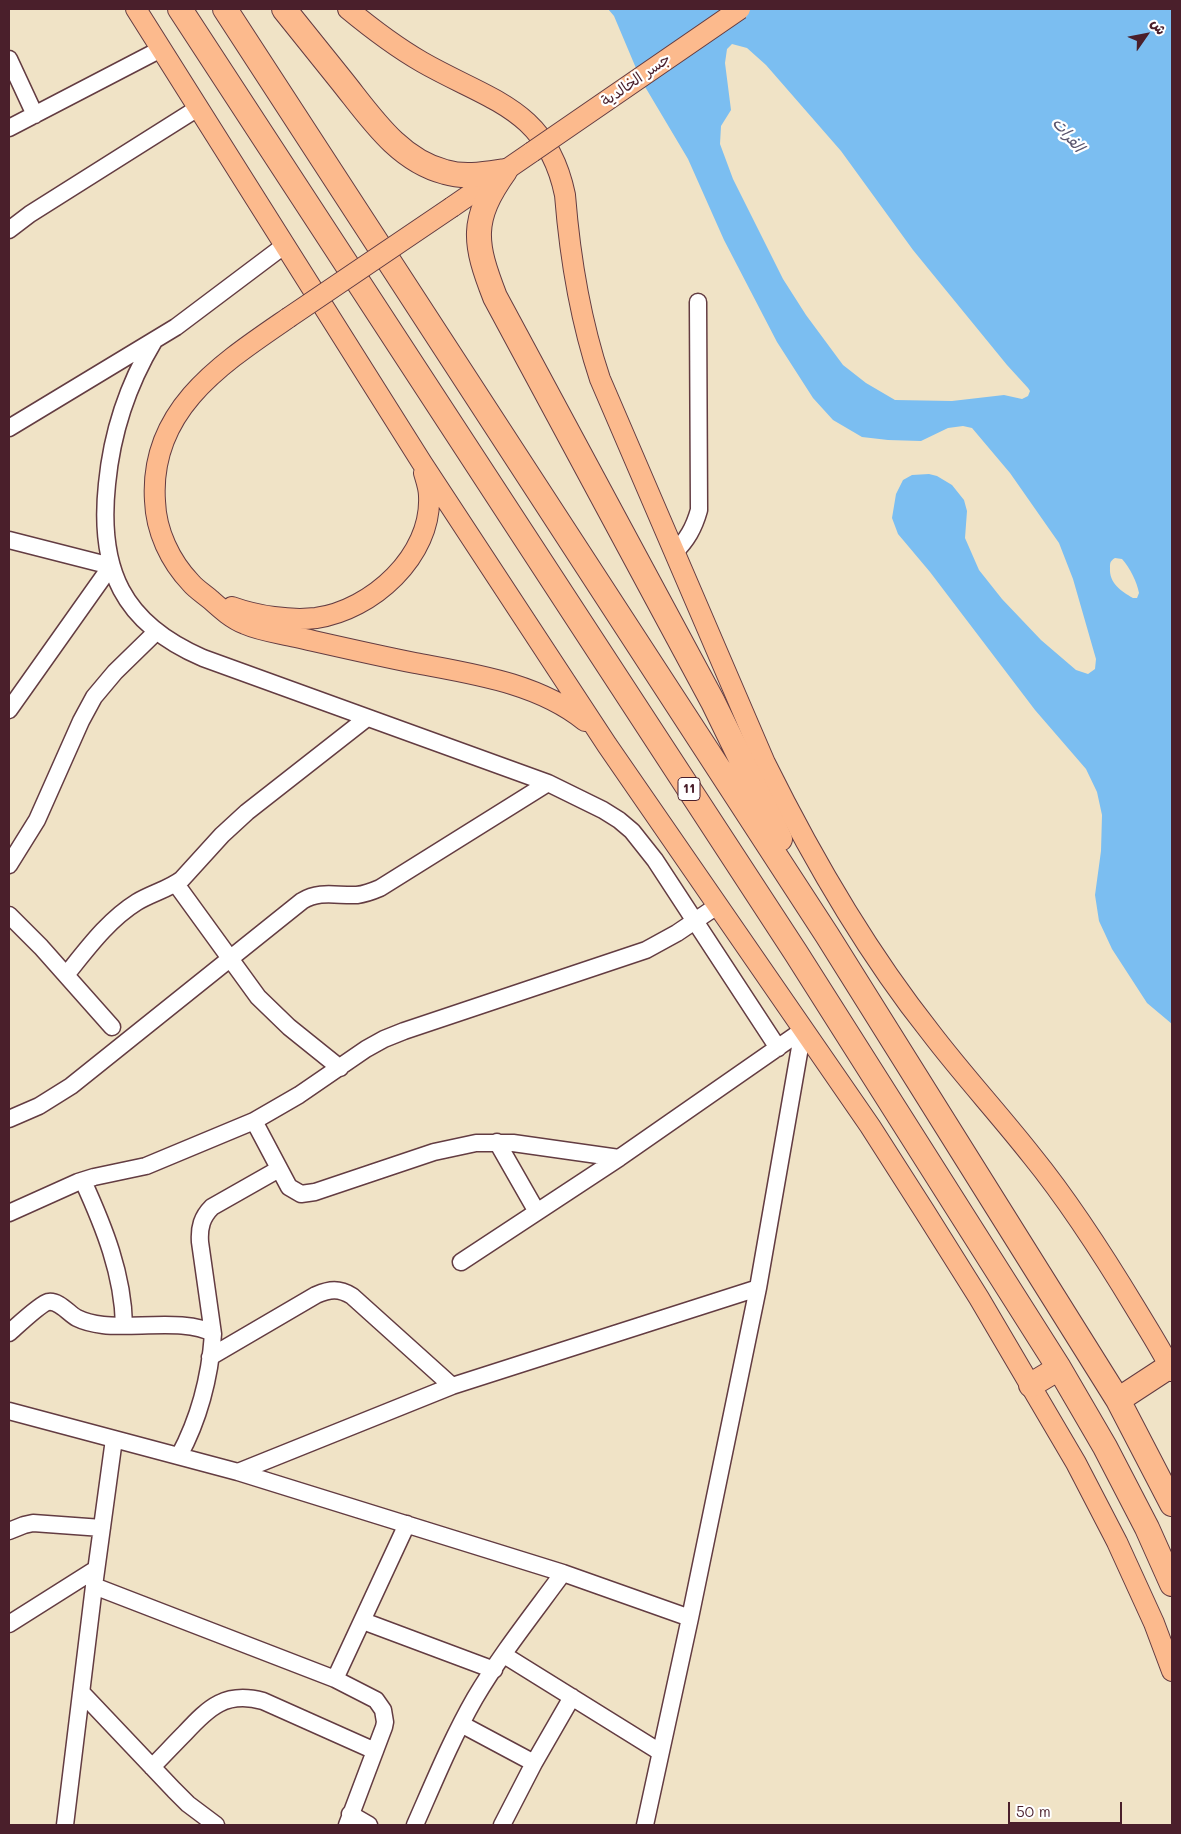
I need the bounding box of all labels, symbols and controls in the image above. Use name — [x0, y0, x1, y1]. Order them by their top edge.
north arrow — [1121, 10, 1171, 60]
text: ش — [1147, 15, 1171, 38]
street label: جسر الخالدية — [598, 50, 674, 110]
water label: الفرات — [1048, 114, 1088, 156]
road number: 11 — [678, 778, 700, 801]
scale bar — [1011, 1792, 1125, 1824]
text: 50 m — [1016, 1801, 1051, 1821]

